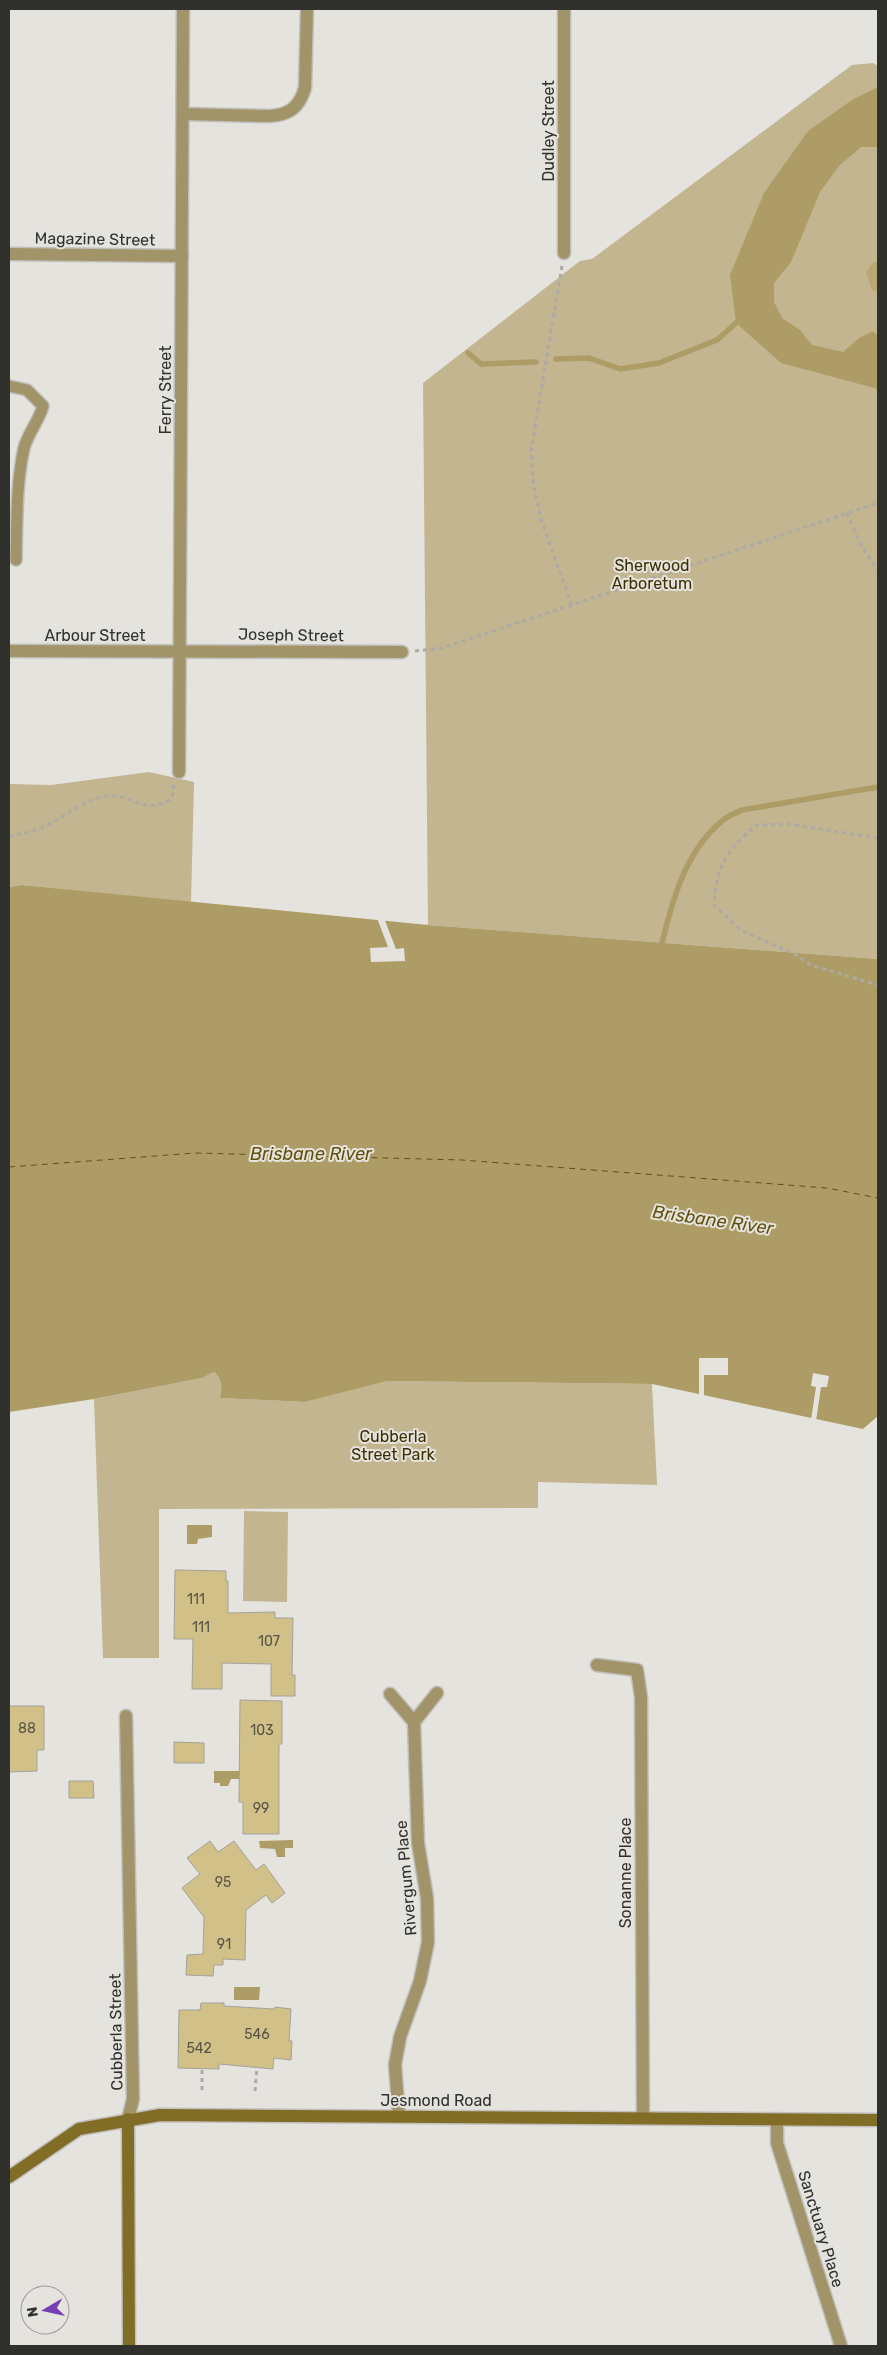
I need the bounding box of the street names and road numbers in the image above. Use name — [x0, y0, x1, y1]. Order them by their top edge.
street label: Dudley Street — [539, 80, 558, 182]
street label: Magazine Street — [34, 228, 156, 250]
street label: Ferry Street — [156, 346, 175, 434]
street label: Joseph Street — [238, 625, 344, 645]
street label: Arbour Street — [44, 626, 146, 645]
street label: Sonanne Place — [616, 1818, 635, 1928]
street label: Rivergum Place — [391, 1819, 421, 1937]
street label: Cubberla Street — [105, 1973, 127, 2091]
street label: Jesmond Road — [380, 2091, 492, 2110]
street label: Sanctuary Place — [794, 2168, 848, 2290]

